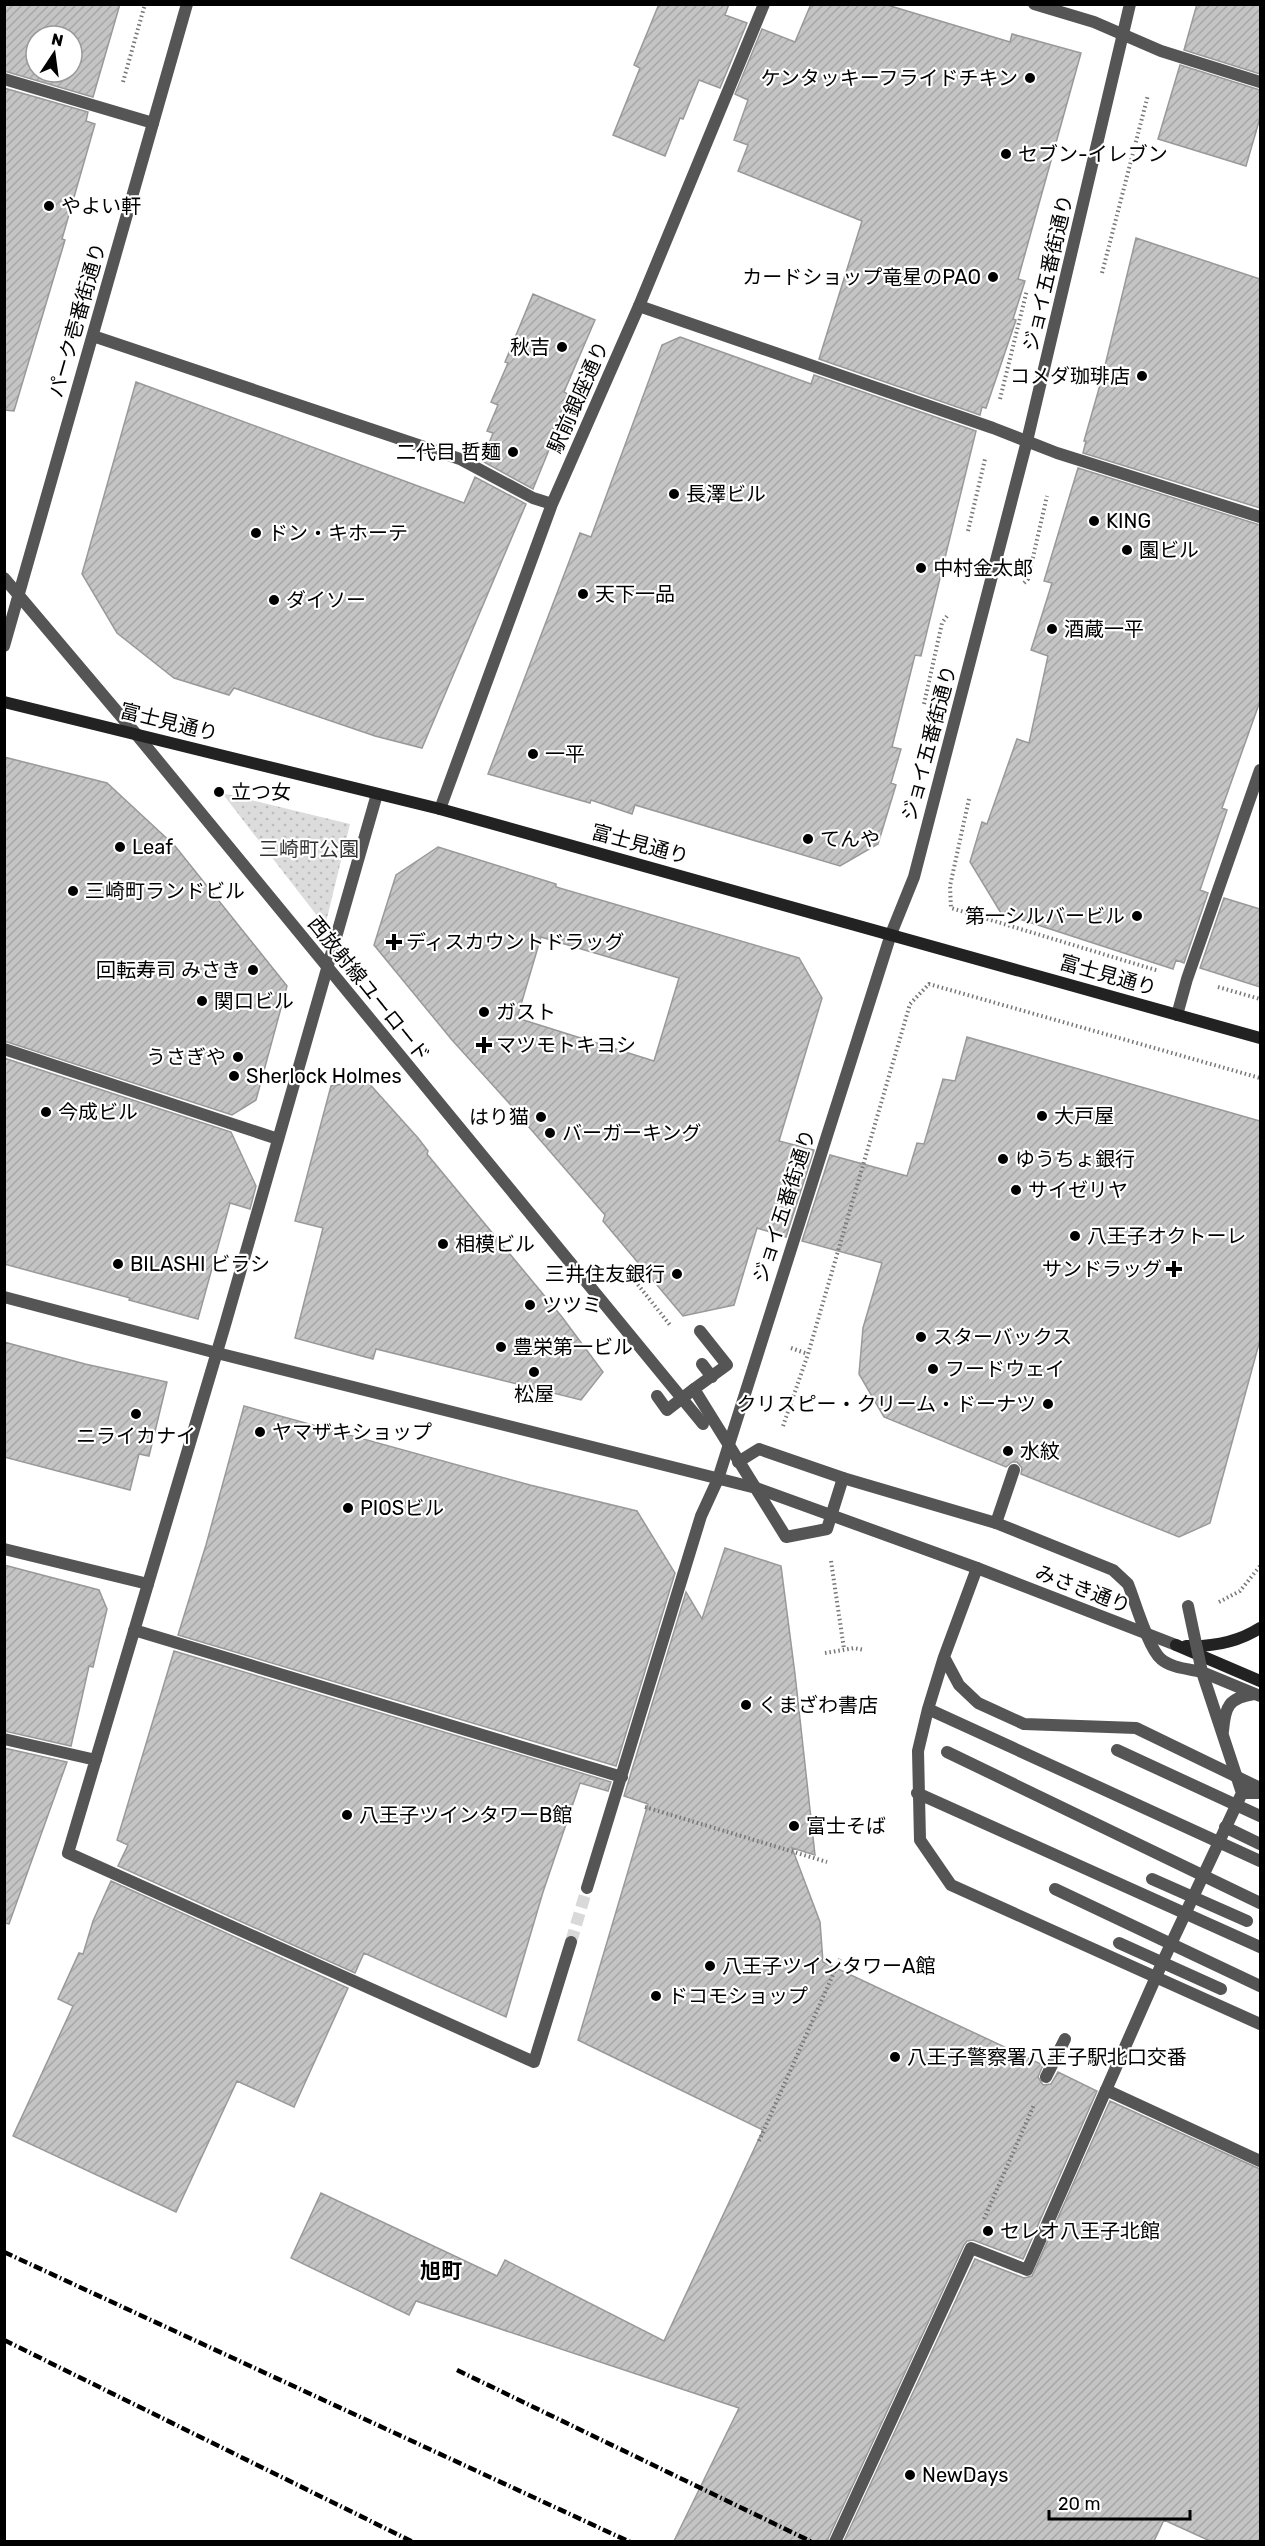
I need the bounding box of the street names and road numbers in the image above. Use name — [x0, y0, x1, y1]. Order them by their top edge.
street label: ジョイ五番街通り — [1018, 192, 1078, 354]
street label: パーク壱番街通り — [43, 240, 111, 400]
street label: 駅前銀座通り — [543, 337, 613, 457]
street label: ジョイ五番街通り — [897, 663, 961, 823]
street label: 富士見通り — [118, 698, 220, 746]
street label: 富士見通り — [589, 819, 691, 869]
street label: 西放射線ユーロード — [303, 912, 435, 1066]
street label: 富士見通り — [1057, 950, 1159, 1000]
street label: ジョイ五番街通り — [748, 1126, 820, 1286]
street label: みさき通り — [1032, 1560, 1134, 1618]

